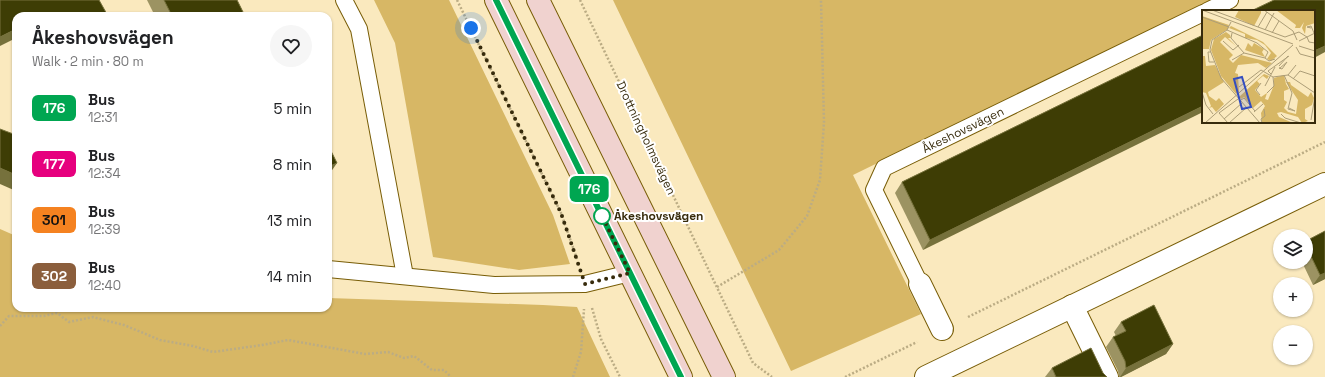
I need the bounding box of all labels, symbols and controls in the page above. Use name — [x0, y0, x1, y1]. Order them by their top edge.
inset map — [1202, 10, 1315, 123]
your location — [461, 18, 481, 38]
text: Åkeshovsvägen — [32, 25, 174, 50]
button: heart — [270, 25, 312, 67]
text: Walk · 2 min · 80 m — [32, 53, 144, 70]
street label: Drottningholmsvägen — [613, 79, 679, 197]
text: Bus — [88, 90, 115, 109]
text: 176 — [43, 99, 65, 117]
text: 5 min — [273, 99, 312, 118]
street label: Åkeshovsvägen — [919, 103, 1007, 157]
text: 12:31 — [88, 109, 118, 126]
text: Bus — [88, 146, 115, 165]
text: 177 — [43, 155, 65, 173]
text: 8 min — [273, 155, 312, 174]
text: 12:34 — [88, 165, 121, 182]
line badge: 176 — [566, 176, 612, 202]
text: 176 — [578, 180, 600, 198]
text: Bus — [88, 202, 115, 221]
marker: Åkeshovsvägen — [593, 207, 611, 225]
place label: Åkeshovsvägen — [614, 208, 704, 224]
text: 301 — [42, 211, 66, 229]
text: 13 min — [267, 211, 312, 230]
text: 12:39 — [88, 221, 120, 238]
map controls — [1273, 229, 1313, 365]
button: layers — [1273, 229, 1313, 269]
text: Bus — [88, 258, 115, 277]
text: 302 — [41, 267, 67, 285]
text: 14 min — [267, 267, 312, 286]
text: 12:40 — [88, 277, 121, 294]
button: + — [1273, 277, 1313, 317]
button: − — [1273, 325, 1313, 365]

